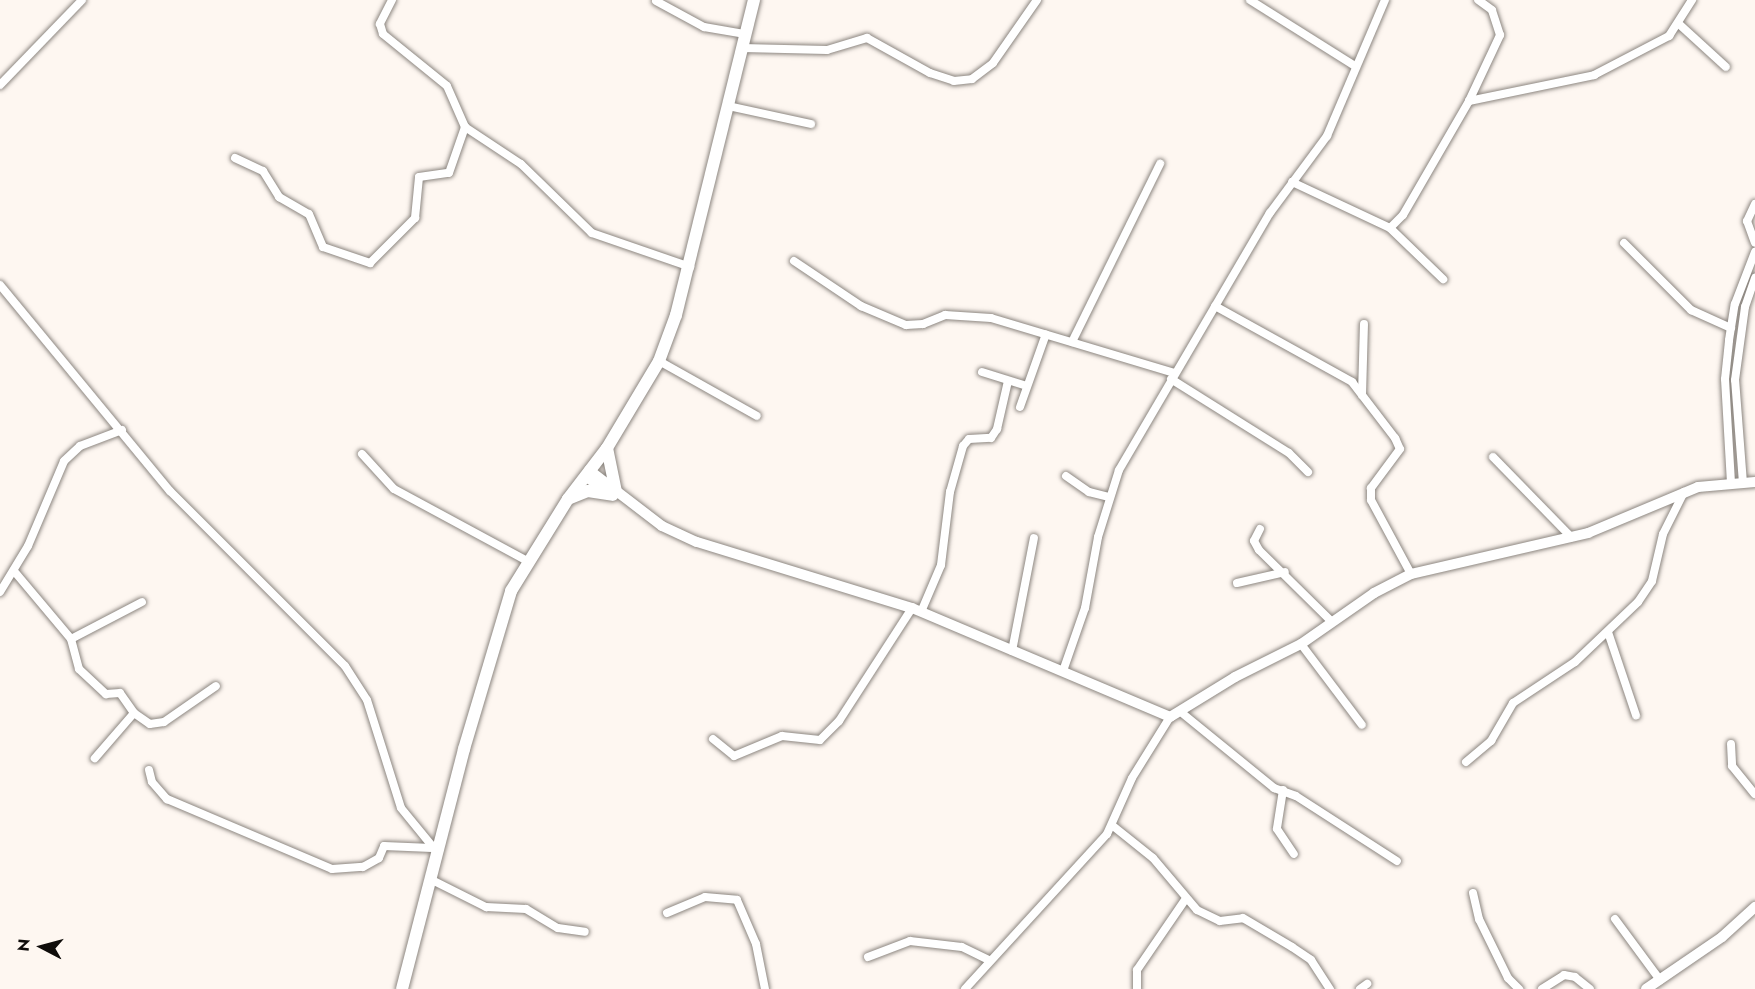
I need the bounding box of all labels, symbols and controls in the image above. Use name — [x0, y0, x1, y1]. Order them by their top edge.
north arrow — [12, 917, 72, 977]
text: N — [11, 938, 36, 953]

